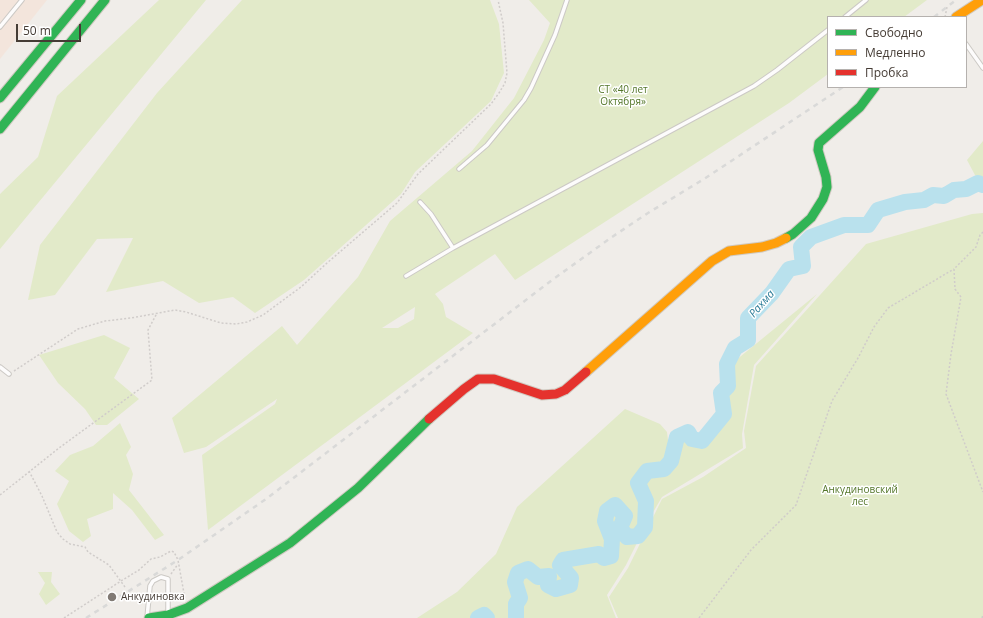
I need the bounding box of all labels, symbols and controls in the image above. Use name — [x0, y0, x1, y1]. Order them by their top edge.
scale bar — [18, 16, 83, 42]
legend — [827, 16, 967, 88]
text: 50 m — [23, 22, 51, 39]
text: Свободно — [865, 24, 923, 41]
text: Медленно — [865, 44, 925, 61]
text: Пробка — [865, 64, 908, 81]
park label: СТ «40 лет Октября» — [598, 84, 648, 108]
water label: Рахма — [747, 288, 777, 320]
park label: Анкудиновский лес — [822, 484, 898, 508]
marker: Анкудиновка — [106, 591, 118, 603]
place label: Анкудиновка — [121, 591, 185, 603]

